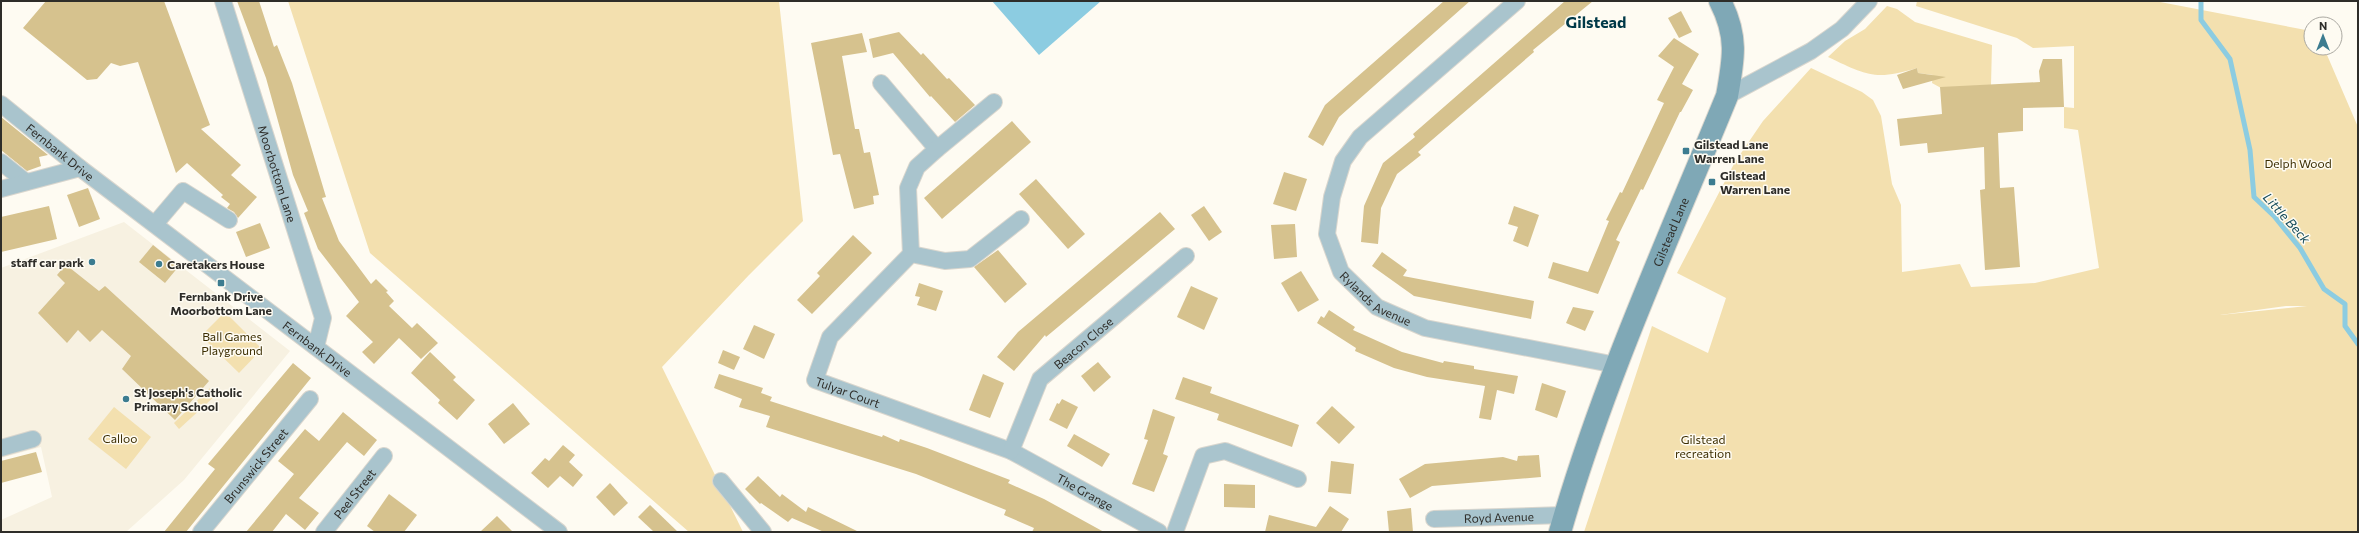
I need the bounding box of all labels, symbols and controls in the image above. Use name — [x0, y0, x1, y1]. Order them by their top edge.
district label: Gilstead — [1566, 12, 1626, 31]
north arrow — [2303, 16, 2343, 56]
text: N — [2319, 19, 2327, 32]
street label: Fernbank Drive — [23, 120, 97, 183]
street label: Moorbottom Lane — [256, 123, 299, 224]
place label: Gilstead Lane Warren Lane — [1694, 137, 1768, 165]
marker: Gilstead Lane Warren Lane — [1681, 146, 1691, 156]
park label: Delph Wood — [2264, 156, 2332, 170]
place label: Gilstead Warren Lane — [1720, 168, 1790, 196]
marker: Gilstead Warren Lane — [1707, 177, 1717, 187]
water label: Little Beck — [2260, 189, 2315, 247]
street label: Gilstead Lane — [1650, 195, 1691, 268]
place label: staff car park — [11, 255, 84, 269]
marker: staff car park — [87, 257, 97, 267]
place label: Caretakers House — [167, 257, 264, 271]
marker: Caretakers House — [154, 259, 164, 269]
street label: Rylands Avenue — [1337, 268, 1414, 328]
marker: Fernbank Drive Moorbottom Lane — [216, 278, 226, 288]
place label: Fernbank Drive Moorbottom Lane — [170, 289, 272, 317]
street label: Beacon Close — [1051, 314, 1115, 372]
street label: Fernbank Drive — [280, 318, 355, 379]
park label: Ball Games Playground — [201, 329, 263, 357]
street label: Tulyar Court — [814, 374, 882, 410]
place label: St Joseph's Catholic Primary School — [134, 385, 242, 413]
marker: St Joseph's Catholic Primary School — [121, 394, 131, 404]
street label: Brunswick Street — [221, 425, 290, 506]
park label: Calloo — [103, 431, 137, 445]
park label: Gilstead recreation — [1675, 432, 1731, 460]
street label: Peel Street — [330, 466, 378, 521]
street label: The Grange — [1054, 470, 1116, 513]
street label: Royd Avenue — [1464, 509, 1534, 525]

